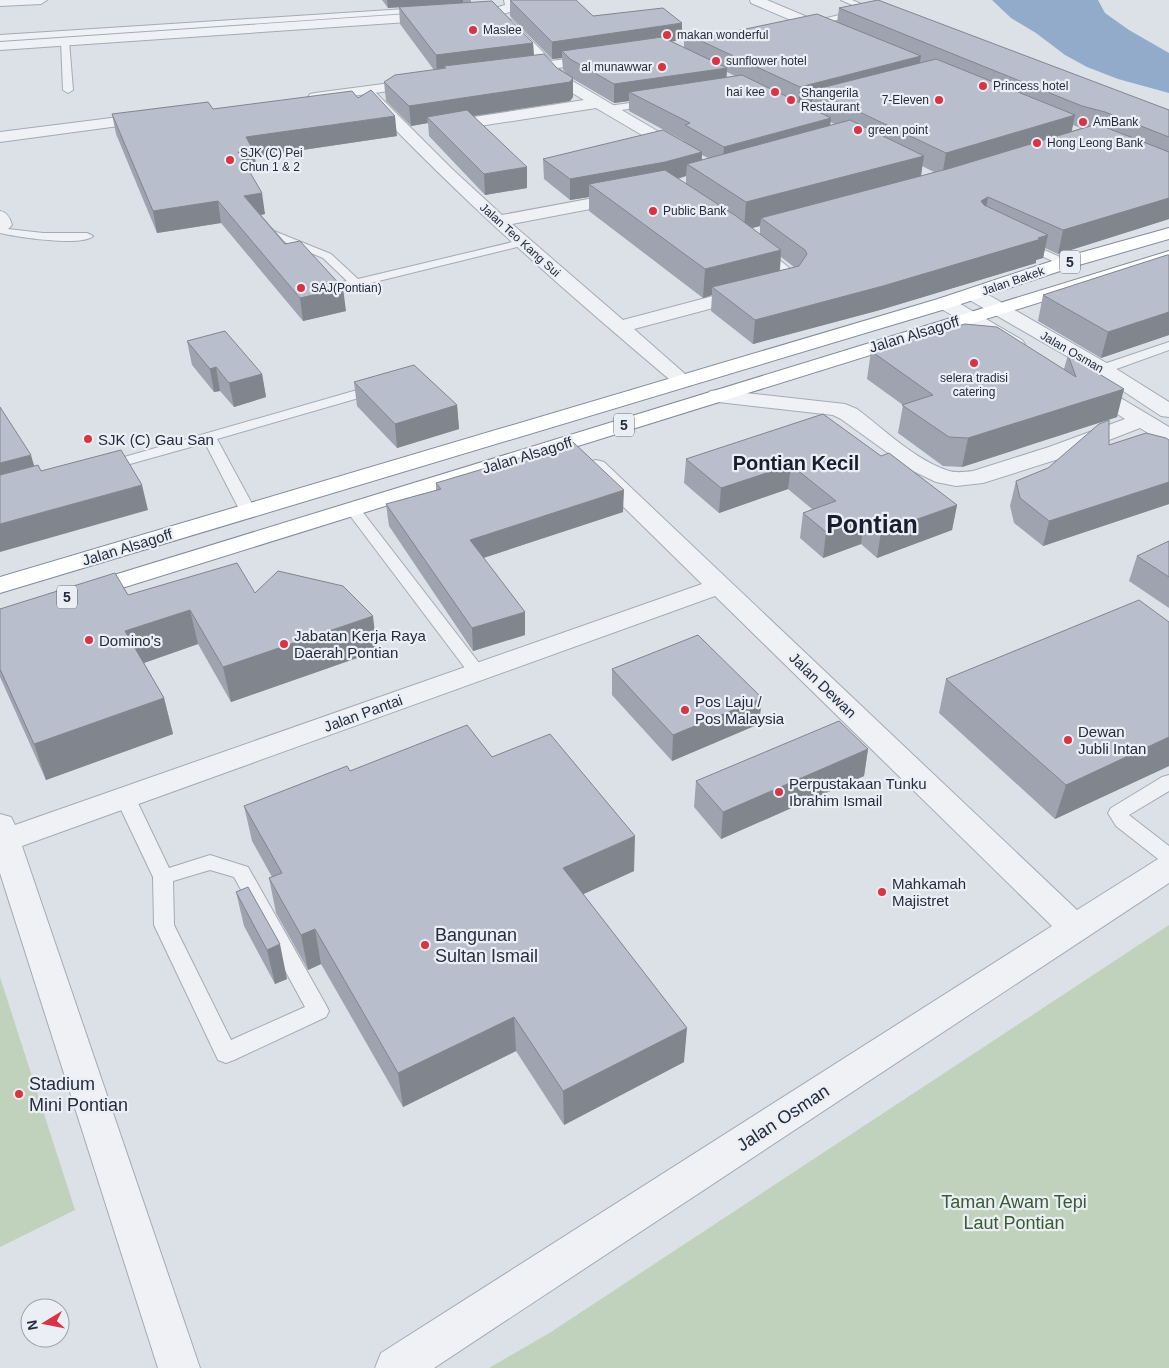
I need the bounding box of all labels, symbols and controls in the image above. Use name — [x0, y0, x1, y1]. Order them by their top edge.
place label: Maslee — [483, 23, 522, 37]
marker: Maslee — [467, 24, 479, 36]
place label: makan wonderful — [677, 28, 768, 42]
marker: makan wonderful — [661, 29, 673, 41]
place label: sunflower hotel — [726, 54, 807, 68]
marker: sunflower hotel — [710, 55, 722, 67]
place label: al munawwar — [581, 60, 652, 74]
marker: al munawwar — [656, 61, 668, 73]
place label: Princess hotel — [993, 79, 1068, 93]
marker: Princess hotel — [977, 80, 989, 92]
place label: hai kee — [726, 85, 765, 99]
marker: hai kee — [769, 86, 781, 98]
place label: Shangerila Restaurant — [801, 86, 860, 114]
place label: 7-Eleven — [882, 93, 929, 107]
marker: Shangerila Restaurant — [785, 94, 797, 106]
marker: 7-Eleven — [933, 94, 945, 106]
place label: AmBank — [1093, 115, 1139, 129]
marker: AmBank — [1077, 116, 1089, 128]
place label: green point — [868, 123, 929, 137]
marker: green point — [852, 124, 864, 136]
place label: Hong Leong Bank — [1047, 136, 1144, 150]
marker: Hong Leong Bank — [1031, 137, 1043, 149]
place label: SJK (C) Pei Chun 1 & 2 — [240, 146, 303, 174]
marker: SJK (C) Pei Chun 1 & 2 — [224, 154, 236, 166]
street label: Jalan Teo Kang Sui — [477, 200, 563, 280]
place label: Public Bank — [663, 204, 727, 218]
marker: Public Bank — [647, 205, 659, 217]
road number: 5 — [1060, 250, 1080, 274]
street label: Jalan Bakek — [980, 263, 1047, 298]
place label: SAJ(Pontian) — [311, 281, 382, 295]
marker: SAJ(Pontian) — [295, 282, 307, 294]
street label: Jalan Alsagoff — [867, 312, 962, 356]
street label: Jalan Osman — [1038, 328, 1106, 376]
marker: selera tradisi catering — [968, 357, 980, 369]
place label: selera tradisi catering — [940, 371, 1008, 399]
road number: 5 — [614, 414, 634, 436]
place label: SJK (C) Gau San — [98, 431, 214, 448]
marker: SJK (C) Gau San — [82, 433, 94, 445]
street label: Jalan Alsagoff — [480, 433, 575, 477]
district label: Pontian Kecil — [733, 452, 859, 474]
district label: Pontian — [826, 510, 918, 538]
street label: Jalan Alsagoff — [80, 525, 175, 569]
road number: 5 — [57, 586, 77, 608]
place label: Jabatan Kerja Raya Daerah Pontian — [294, 627, 426, 661]
place label: Domino's — [99, 632, 161, 649]
marker: Domino's — [83, 634, 95, 646]
marker: Jabatan Kerja Raya Daerah Pontian — [278, 638, 290, 650]
street label: Jalan Dewan — [786, 649, 860, 721]
street label: Jalan Pantai — [321, 691, 405, 735]
place label: Pos Laju / Pos Malaysia — [695, 693, 785, 727]
marker: Pos Laju / Pos Malaysia — [679, 704, 691, 716]
place label: Dewan Jubli Intan — [1078, 723, 1146, 757]
marker: Dewan Jubli Intan — [1062, 734, 1074, 746]
place label: Perpustakaan Tunku Ibrahim Ismail — [789, 775, 927, 809]
marker: Perpustakaan Tunku Ibrahim Ismail — [773, 786, 785, 798]
place label: Mahkamah Majistret — [892, 875, 966, 909]
marker: Mahkamah Majistret — [876, 886, 888, 898]
place label: Bangunan Sultan Ismail — [435, 925, 538, 966]
marker: Bangunan Sultan Ismail — [419, 939, 431, 951]
place label: Stadium Mini Pontian — [29, 1074, 128, 1115]
street label: Jalan Osman — [733, 1081, 833, 1155]
marker: Stadium Mini Pontian — [13, 1088, 25, 1100]
park label: Taman Awam Tepi Laut Pontian — [941, 1192, 1087, 1233]
north arrow — [20, 1298, 70, 1348]
text: N — [23, 1319, 41, 1332]

